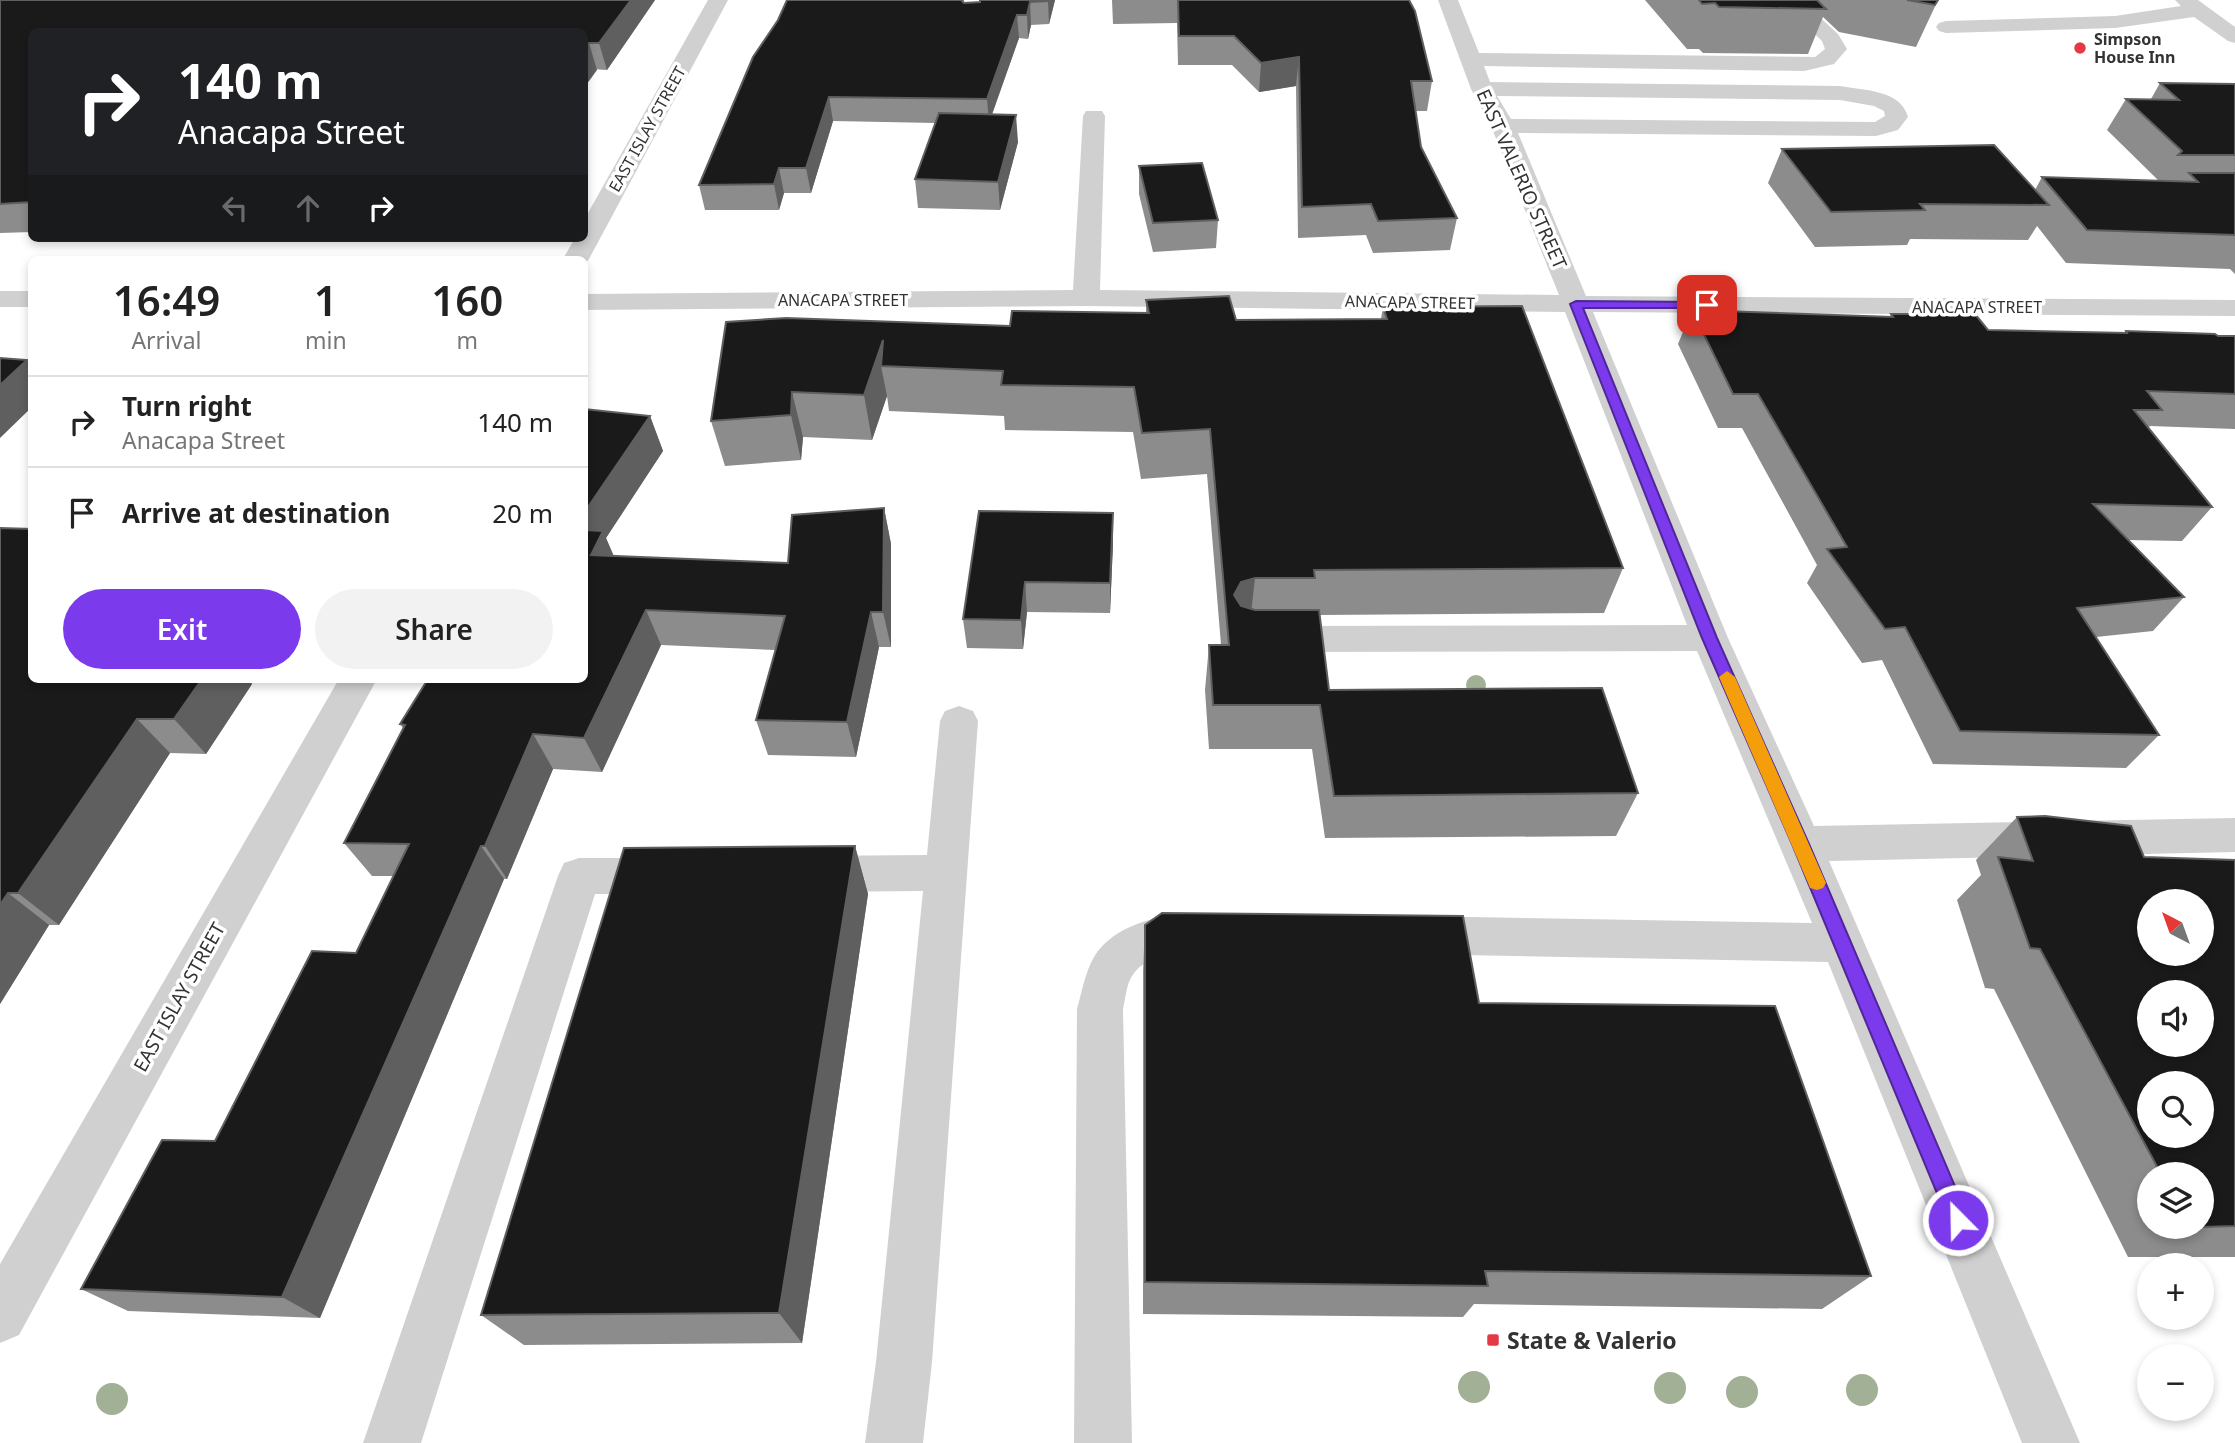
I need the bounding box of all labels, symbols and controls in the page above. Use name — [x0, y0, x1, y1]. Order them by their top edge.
place label: Simpson House Inn — [2094, 28, 2175, 68]
marker: Simpson House Inn — [2072, 40, 2088, 56]
text: 140 m — [178, 47, 323, 113]
icon: right — [63, 56, 154, 147]
street label: EAST ISLAY STREET — [603, 62, 691, 196]
street label: EAST VALERIO STREET — [1471, 85, 1574, 274]
text: Anacapa Street — [178, 110, 405, 153]
icon: left — [216, 189, 254, 227]
icon: ahead — [289, 189, 327, 227]
icon: right — [362, 189, 400, 227]
text: 16:49 — [113, 271, 220, 328]
text: 1 — [314, 271, 338, 328]
text: 160 — [431, 271, 503, 328]
pin — [1677, 275, 1737, 335]
icon: arrive — [1688, 286, 1726, 324]
street label: ANACAPA STREET — [778, 289, 908, 311]
street label: ANACAPA STREET — [1345, 290, 1475, 314]
street label: ANACAPA STREET — [1912, 296, 2042, 318]
text: Arrival — [131, 324, 202, 356]
text: min — [305, 324, 347, 356]
text: m — [457, 324, 478, 356]
text: Turn right — [122, 388, 252, 424]
icon: right — [63, 403, 101, 441]
text: 140 m — [477, 404, 553, 440]
text: Anacapa Street — [122, 424, 285, 456]
icon: arrive — [63, 494, 101, 532]
text: Arrive at destination — [122, 495, 391, 531]
text: 20 m — [492, 495, 553, 531]
button: Exit — [63, 589, 301, 669]
button: Share — [315, 589, 553, 669]
north arrow — [2137, 889, 2214, 966]
map controls — [2137, 889, 2214, 1421]
street label: EAST ISLAY STREET — [127, 917, 231, 1076]
button: sound — [2137, 980, 2214, 1057]
button: search — [2137, 1071, 2214, 1148]
button: layers — [2137, 1162, 2214, 1239]
position arrow — [1921, 1183, 1995, 1257]
button: + — [2137, 1253, 2214, 1330]
place label: State & Valerio — [1507, 1324, 1677, 1356]
marker: State & Valerio — [1485, 1332, 1501, 1348]
button: − — [2137, 1344, 2214, 1421]

